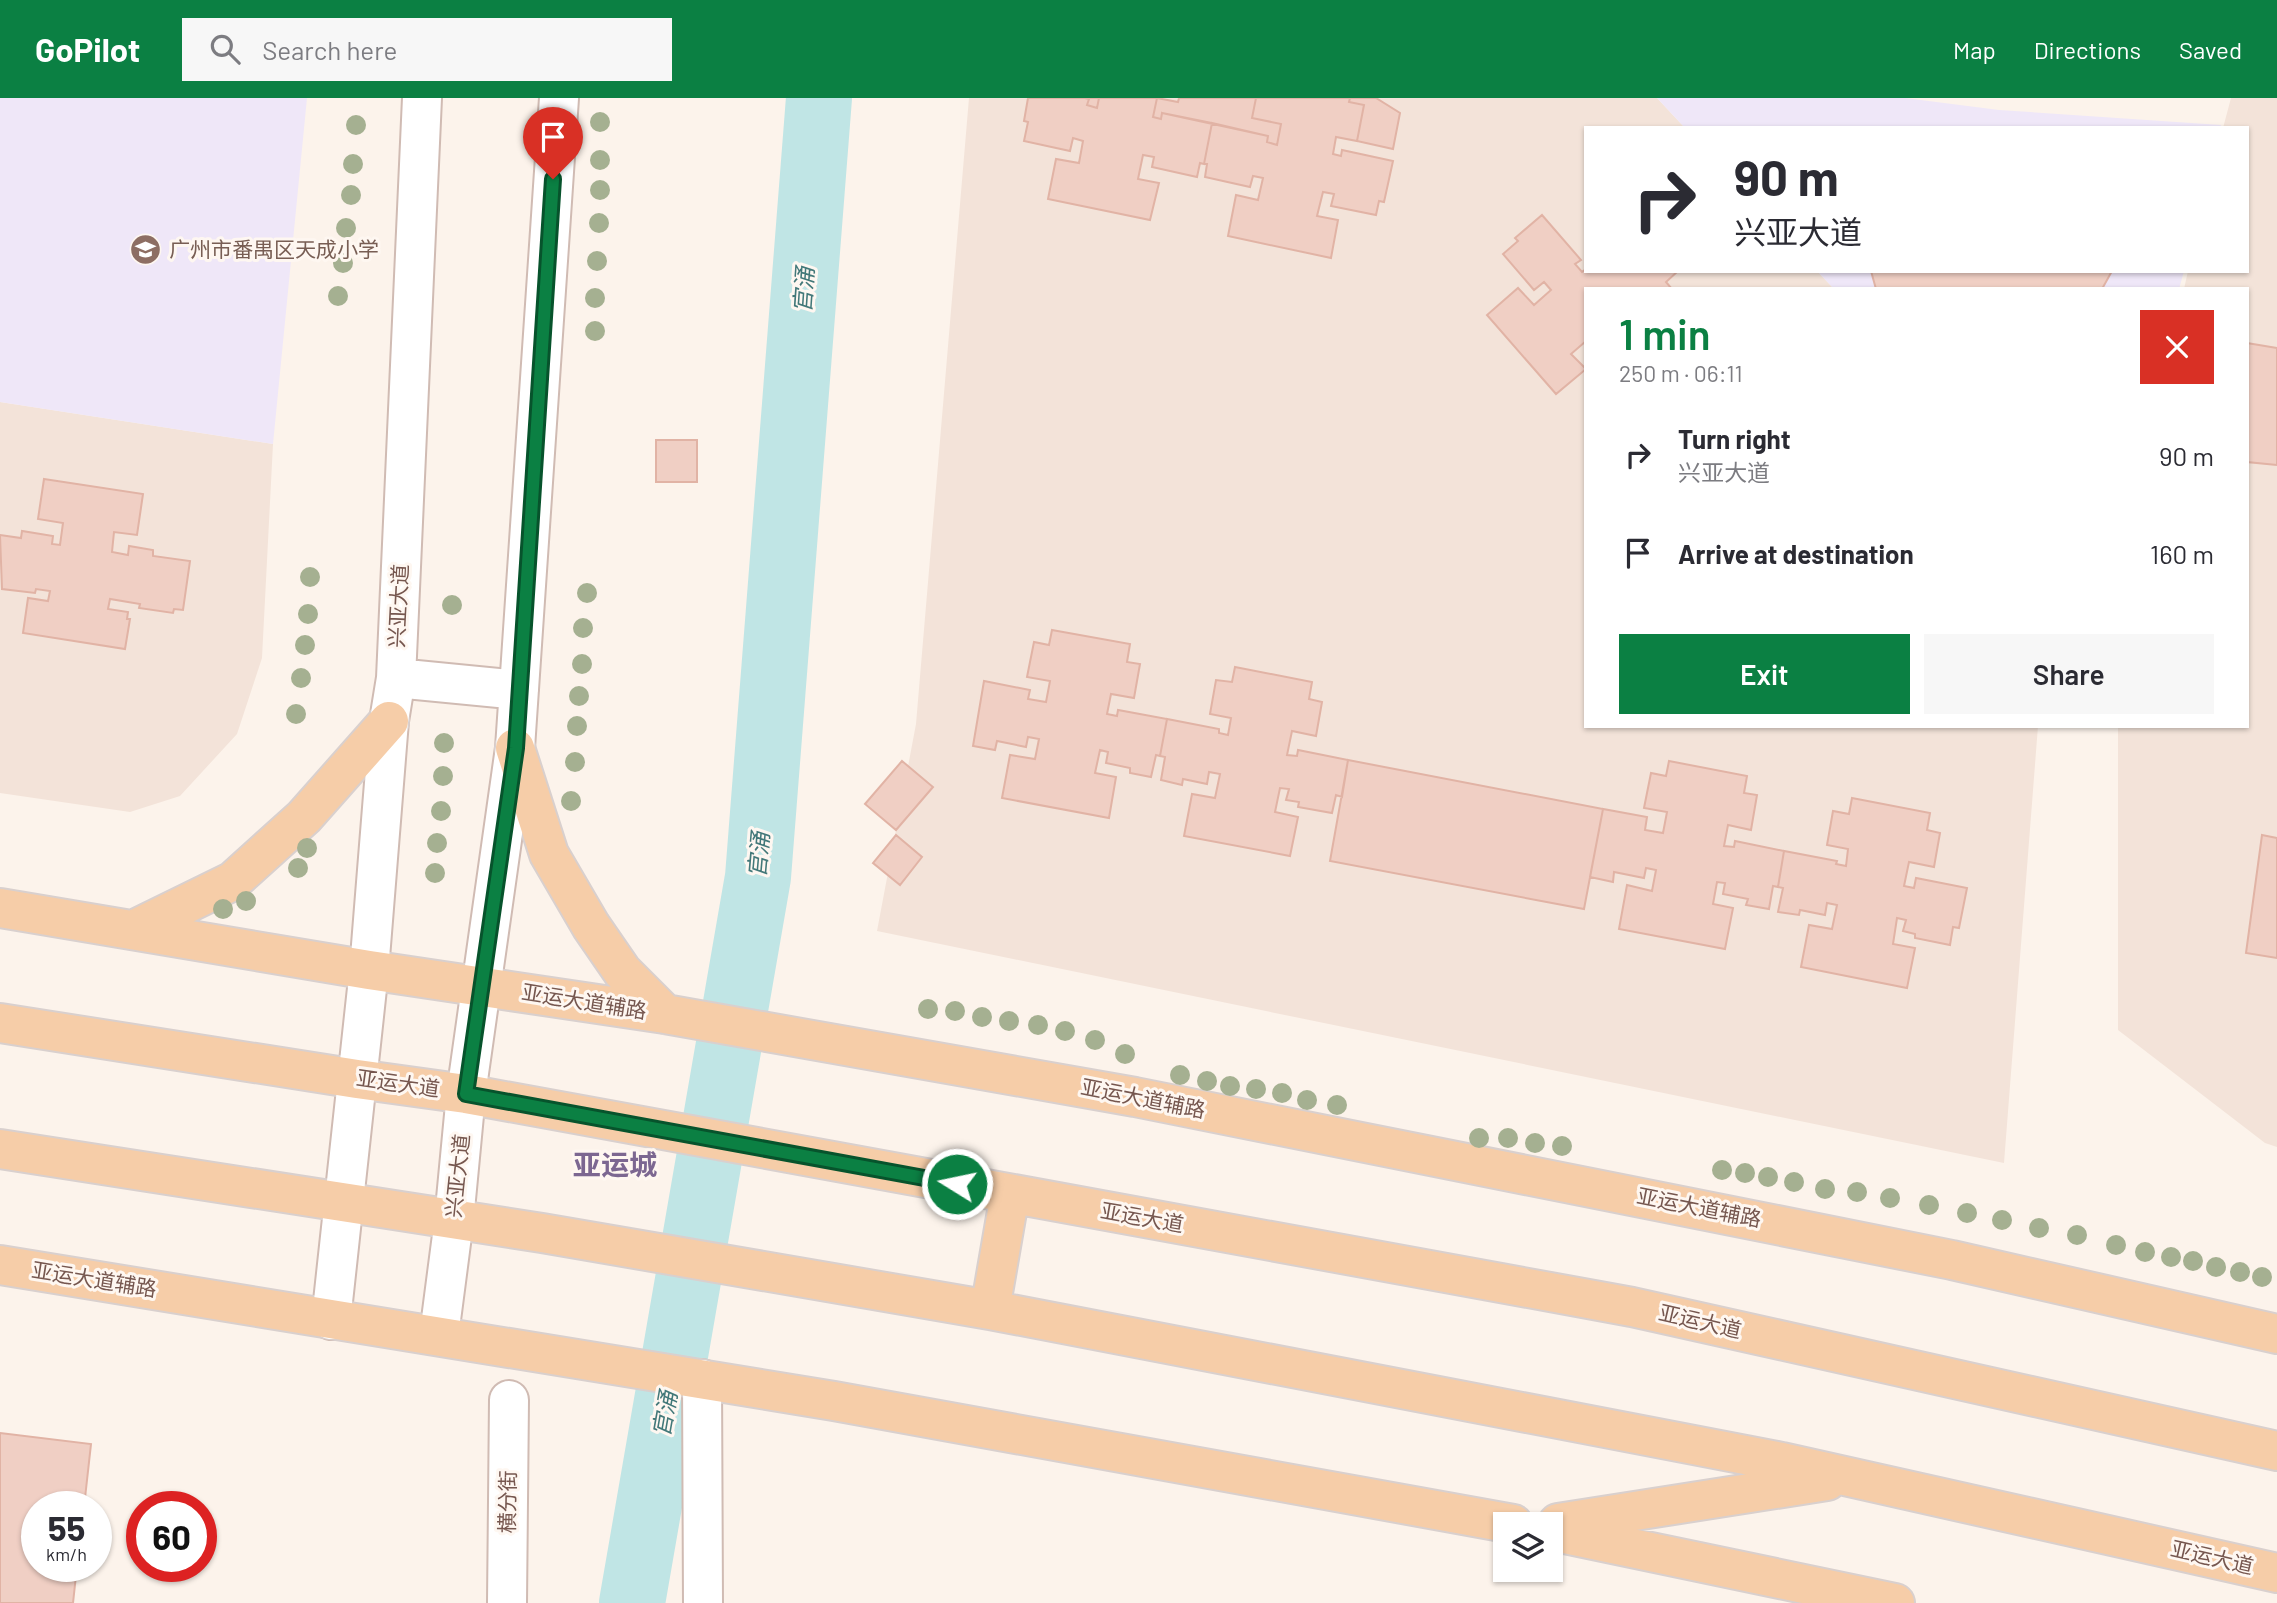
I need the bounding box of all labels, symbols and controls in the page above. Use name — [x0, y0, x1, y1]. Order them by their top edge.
search box — [182, 18, 672, 81]
text: GoPilot — [35, 29, 140, 69]
icon: search — [206, 30, 244, 68]
text: Search here — [262, 34, 397, 65]
text: Map — [1953, 35, 1996, 64]
text: Directions — [2034, 35, 2141, 64]
text: Saved — [2179, 35, 2242, 64]
pin — [523, 107, 583, 179]
icon: arrive — [534, 118, 572, 156]
text: 90 m — [1734, 147, 1839, 206]
icon: right — [1619, 154, 1710, 245]
text: 兴亚大道 — [1734, 212, 1862, 250]
school or university icon: 广州市番禺区天成小学 — [129, 233, 163, 267]
place label: 广州市番禺区天成小学 — [169, 236, 379, 261]
water label: 官涌 — [787, 263, 819, 314]
text: 1 min — [1619, 308, 1711, 358]
button: close — [2140, 310, 2214, 384]
text: 250 m · 06:11 — [1619, 359, 1743, 387]
text: Turn right — [1678, 423, 1791, 454]
icon: right — [1619, 436, 1657, 474]
text: 90 m — [2159, 440, 2214, 471]
text: 兴亚大道 — [1678, 458, 1770, 486]
icon: arrive — [1619, 534, 1657, 572]
text: Arrive at destination — [1678, 538, 1914, 569]
text: 160 m — [2150, 538, 2214, 569]
street label: 兴亚大道 — [383, 563, 412, 649]
button: Exit — [1619, 634, 1910, 714]
button: Share — [1924, 634, 2214, 714]
water label: 官涌 — [742, 828, 774, 879]
street label: 亚运大道辅路 — [520, 978, 648, 1023]
street label: 亚运大道 — [355, 1064, 442, 1101]
street label: 亚运大道辅路 — [1079, 1073, 1208, 1122]
street label: 兴亚大道 — [440, 1133, 473, 1219]
district label: 亚运城 — [573, 1147, 657, 1181]
position arrow — [920, 1147, 994, 1221]
street label: 亚运大道辅路 — [1635, 1182, 1764, 1231]
street label: 亚运大道 — [1099, 1197, 1186, 1236]
street label: 亚运大道辅路 — [30, 1256, 158, 1301]
street label: 亚运大道 — [1657, 1299, 1744, 1342]
water label: 官涌 — [646, 1386, 682, 1439]
street label: 横分街 — [493, 1470, 520, 1534]
speed limit sign: 60 — [126, 1491, 217, 1582]
text: 55 — [48, 1506, 85, 1548]
map controls — [1493, 1512, 1563, 1582]
button: layers — [1493, 1512, 1563, 1582]
street label: 亚运大道 — [2169, 1535, 2256, 1578]
text: km/h — [46, 1543, 87, 1565]

